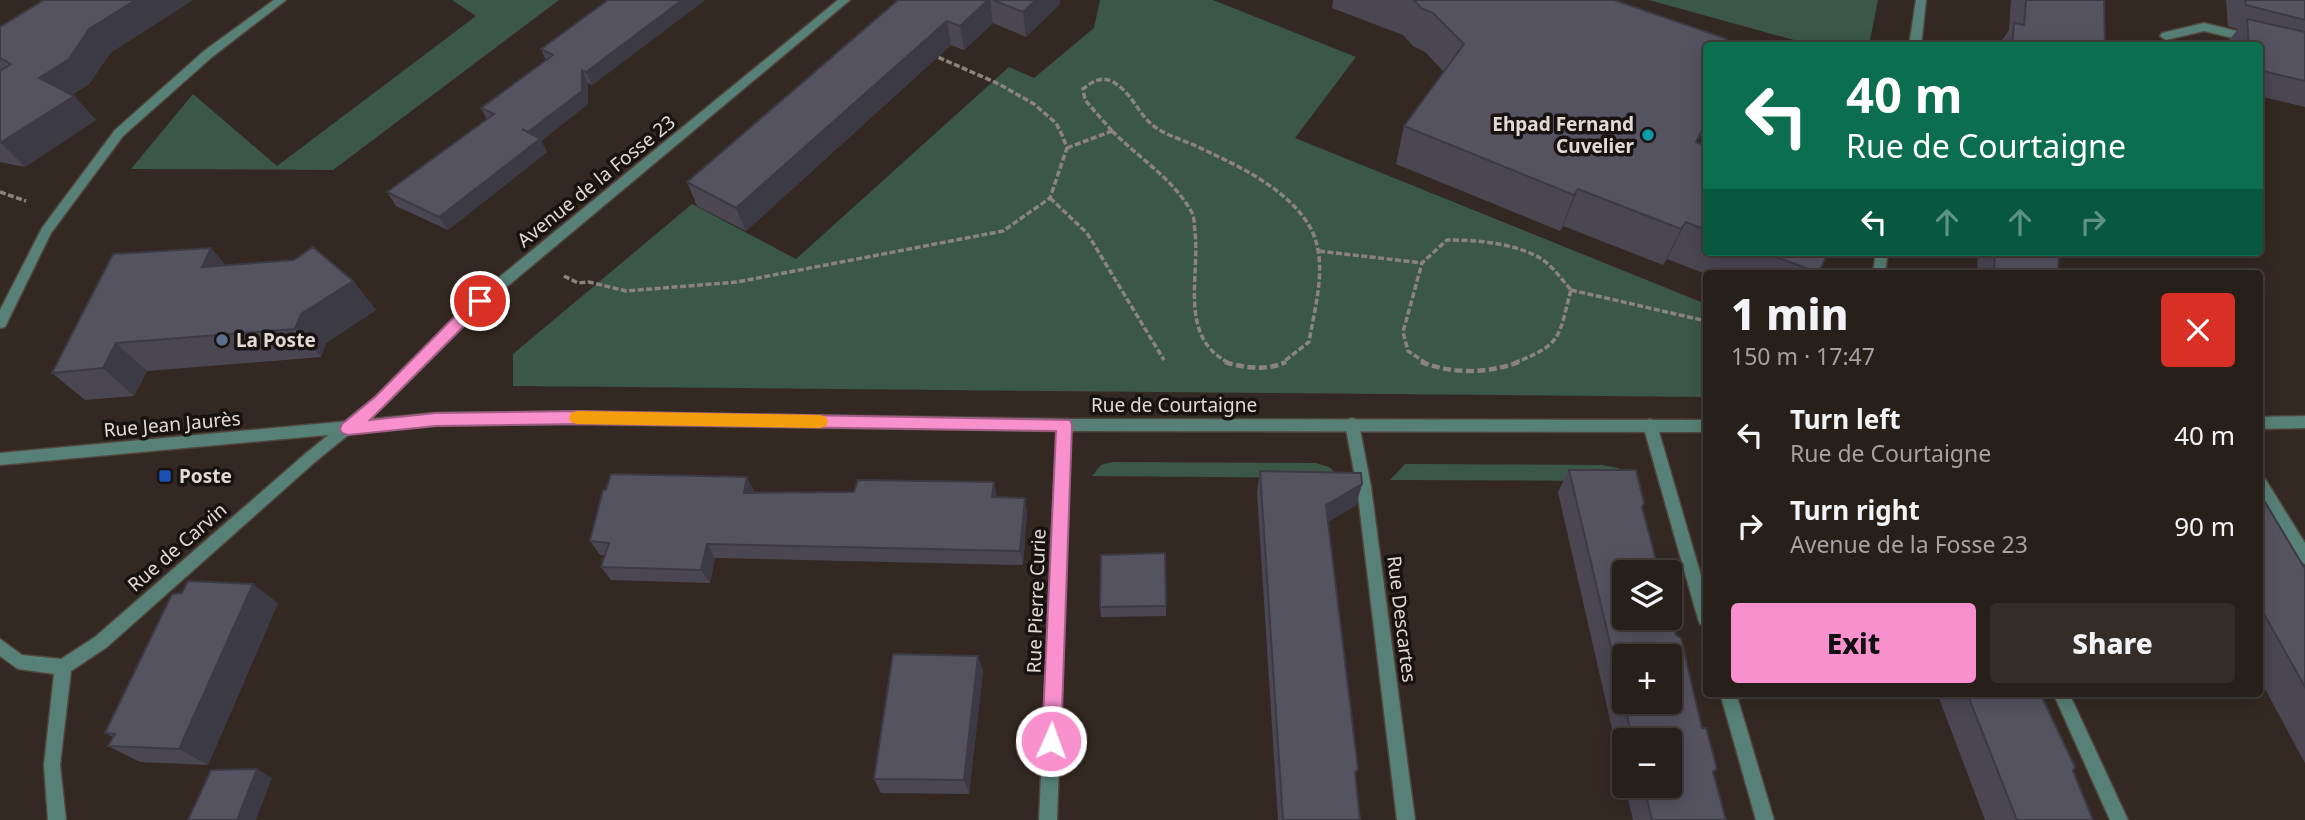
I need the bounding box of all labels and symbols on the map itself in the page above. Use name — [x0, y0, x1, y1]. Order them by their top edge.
street label: Avenue de la Fosse 23 — [511, 109, 681, 253]
place label: Ehpad Fernand Cuvelier — [1492, 111, 1635, 159]
marker: Ehpad Fernand Cuvelier — [1640, 127, 1656, 143]
pin — [450, 271, 510, 331]
place label: La Poste — [236, 327, 316, 353]
marker: La Poste — [214, 332, 230, 348]
street label: Rue de Courtaigne — [1091, 392, 1257, 418]
street label: Rue Jean Jaurès — [102, 405, 242, 443]
place label: Poste — [179, 463, 232, 489]
marker: Poste — [157, 468, 173, 484]
street label: Rue de Carvin — [122, 497, 232, 597]
street label: Rue Pierre Curie — [1020, 528, 1052, 674]
street label: Rue Descartes — [1381, 554, 1423, 684]
position arrow — [1014, 704, 1088, 778]

